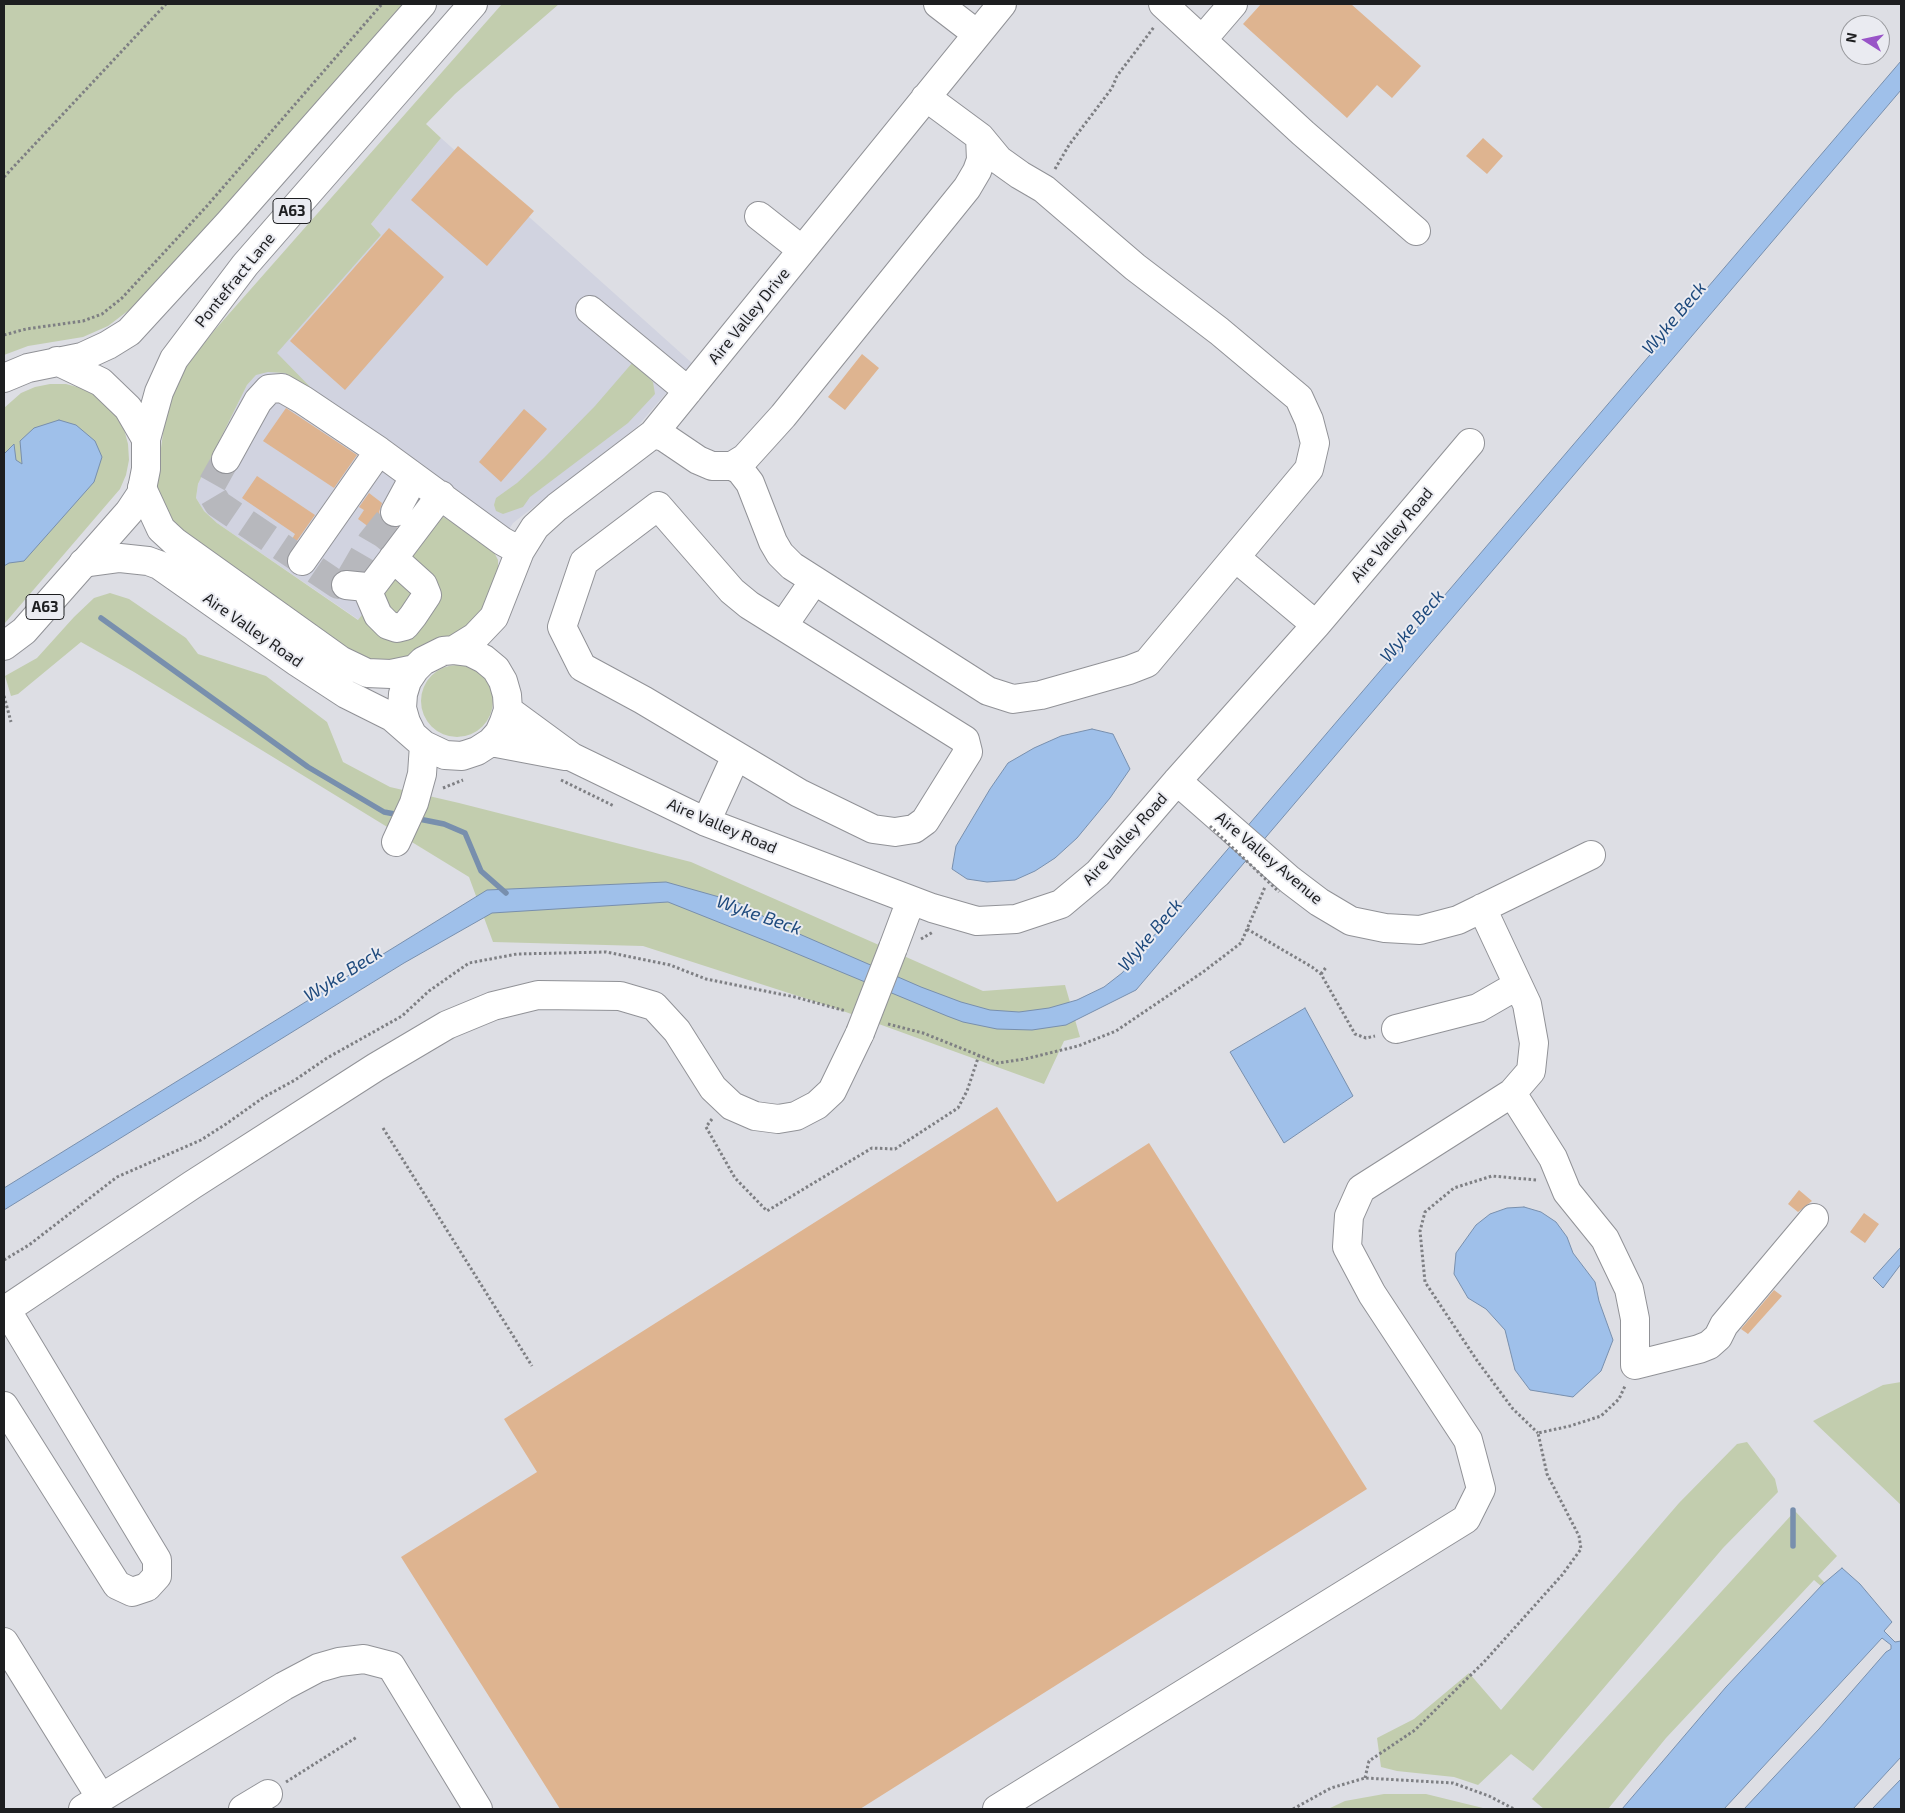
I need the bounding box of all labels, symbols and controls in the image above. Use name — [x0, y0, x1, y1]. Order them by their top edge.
north arrow — [1840, 15, 1890, 65]
text: N — [1841, 31, 1860, 44]
road number: A63 — [273, 198, 311, 224]
street label: Pontefract Lane — [191, 229, 279, 331]
street label: Aire Valley Drive — [704, 264, 794, 368]
water label: Wyke Beck — [1637, 277, 1711, 359]
street label: Aire Valley Road — [1347, 484, 1437, 586]
water label: Wyke Beck — [1375, 585, 1449, 667]
street label: Aire Valley Road — [199, 588, 307, 672]
road number: A63 — [26, 594, 64, 620]
street label: Aire Valley Road — [1079, 789, 1171, 889]
street label: Aire Valley Road — [664, 794, 780, 858]
street label: Aire Valley Avenue — [1211, 808, 1327, 908]
water label: Wyke Beck — [714, 890, 804, 940]
water label: Wyke Beck — [1113, 894, 1187, 976]
water label: Wyke Beck — [300, 941, 386, 1007]

